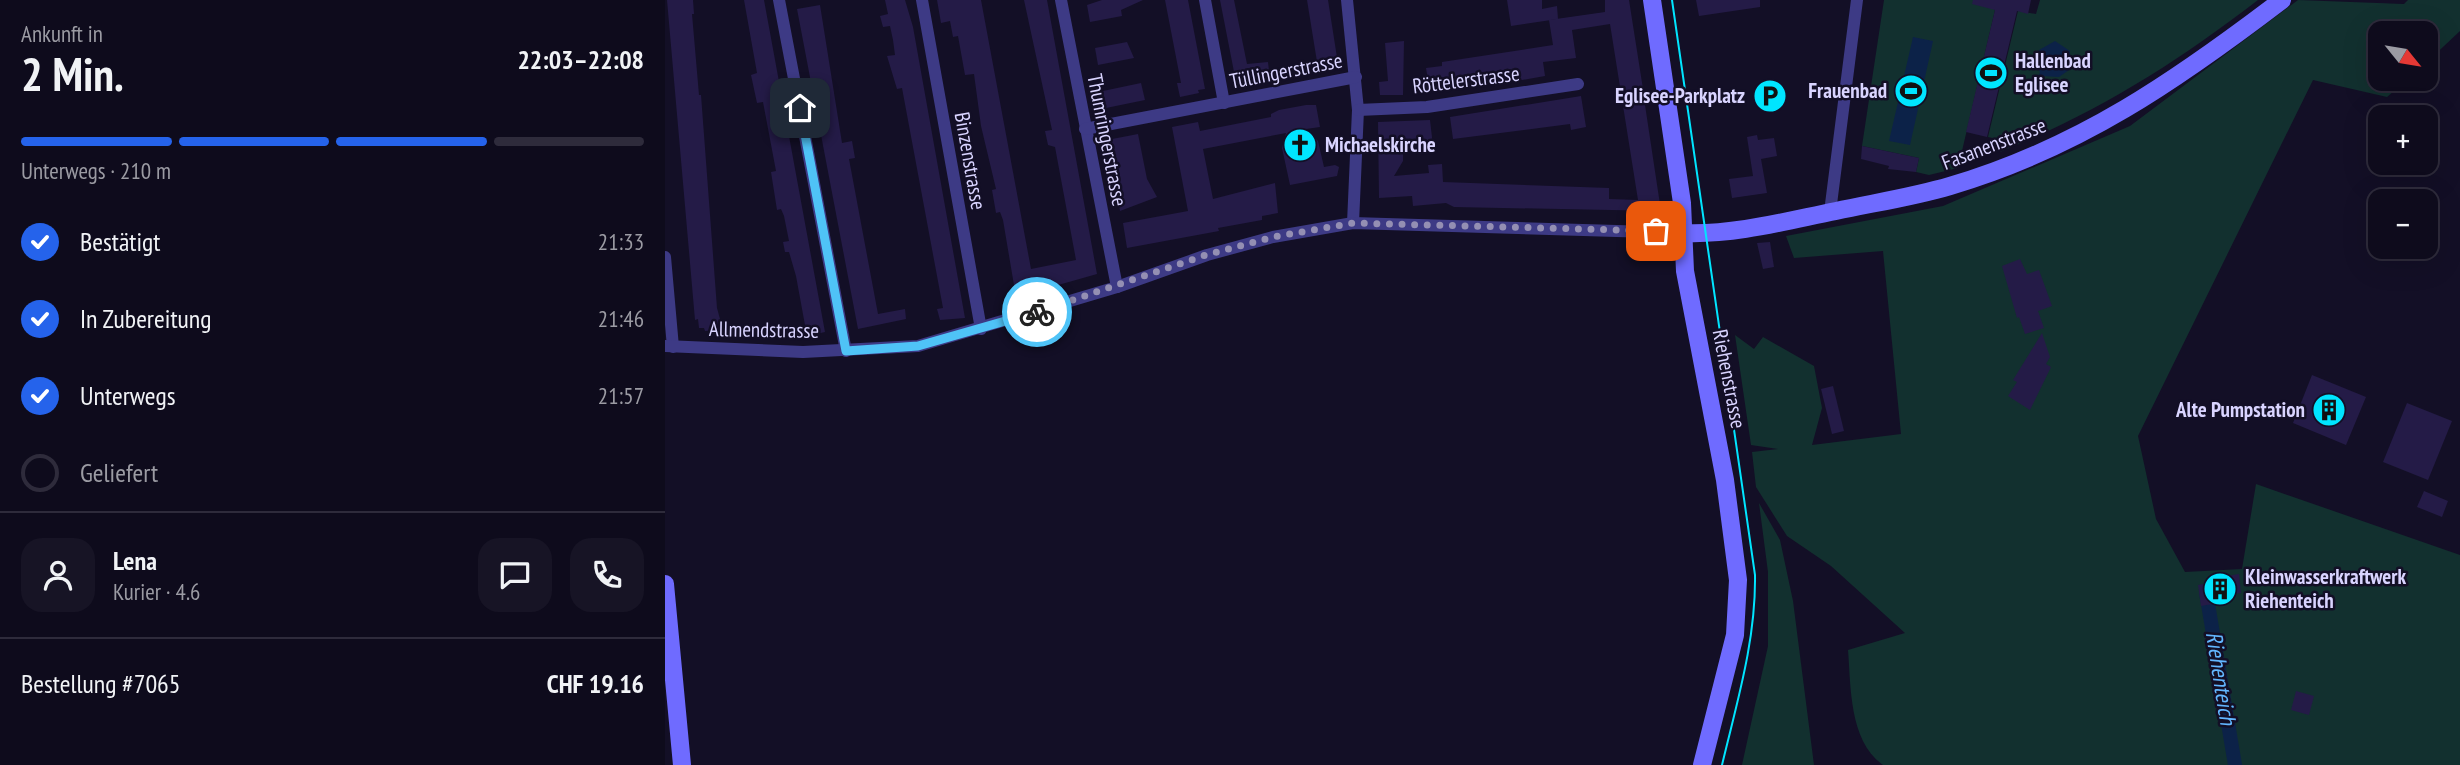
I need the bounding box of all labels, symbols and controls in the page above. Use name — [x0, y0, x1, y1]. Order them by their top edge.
text: Ankunft in — [21, 19, 103, 48]
north arrow — [2368, 21, 2438, 91]
map controls — [2368, 21, 2438, 259]
text: 22:03–22:08 — [517, 43, 644, 76]
text: 2 Min. — [21, 44, 124, 104]
street label: Tüllingerstrasse — [1227, 46, 1345, 95]
place label: Hallenbad Eglisee — [2015, 47, 2091, 98]
sports icon: Hallenbad Eglisee — [1972, 54, 2010, 92]
street label: Röttelerstrasse — [1411, 60, 1521, 99]
street label: Thumringerstrasse — [1081, 71, 1134, 208]
sports icon: Frauenbad — [1892, 72, 1930, 110]
parking icon: Eglisee-Parkplatz — [1751, 77, 1789, 115]
place label: Frauenbad — [1808, 77, 1887, 104]
pin — [770, 78, 830, 138]
place label: Eglisee-Parkplatz — [1615, 82, 1745, 109]
icon: home — [781, 89, 819, 127]
button: + — [2368, 105, 2438, 175]
street label: Binzenstrasse — [949, 110, 992, 212]
street label: Fasanenstrasse — [1938, 111, 2050, 176]
church icon: Michaelskirche — [1281, 126, 1319, 164]
place label: Michaelskirche — [1325, 131, 1436, 158]
text: Unterwegs · 210 m — [21, 156, 171, 185]
button: − — [2368, 189, 2438, 259]
pin — [1626, 201, 1686, 261]
icon: bag — [1637, 212, 1675, 250]
icon: check — [21, 223, 59, 261]
text: Bestätigt — [80, 225, 161, 258]
text: 21:33 — [598, 227, 644, 256]
courier — [1002, 277, 1072, 347]
icon: bike — [1018, 293, 1056, 331]
icon: check — [21, 300, 59, 338]
text: In Zubereitung — [80, 302, 211, 335]
text: 21:46 — [598, 304, 644, 333]
street label: Allmendstrasse — [709, 315, 819, 344]
street label: Riehenstrasse — [1707, 327, 1752, 431]
icon: check — [21, 377, 59, 415]
text: Unterwegs — [80, 379, 175, 412]
text: 21:57 — [598, 381, 644, 410]
building icon: Alte Pumpstation — [2310, 391, 2348, 429]
place label: Alte Pumpstation — [2175, 396, 2305, 423]
text: Geliefert — [80, 456, 158, 489]
button: person — [21, 538, 95, 612]
button: chat — [478, 538, 552, 612]
button: phone — [570, 538, 644, 612]
text: Lena — [113, 544, 157, 577]
place label: Kleinwasserkraftwerk Riehenteich — [2245, 563, 2406, 614]
building icon: Kleinwasserkraftwerk Riehenteich — [2201, 570, 2239, 608]
text: Kurier · 4.6 — [113, 577, 200, 606]
water label: Riehenteich — [2200, 629, 2243, 729]
text: Bestellung #7065 — [21, 667, 181, 700]
text: CHF 19.16 — [547, 667, 644, 700]

